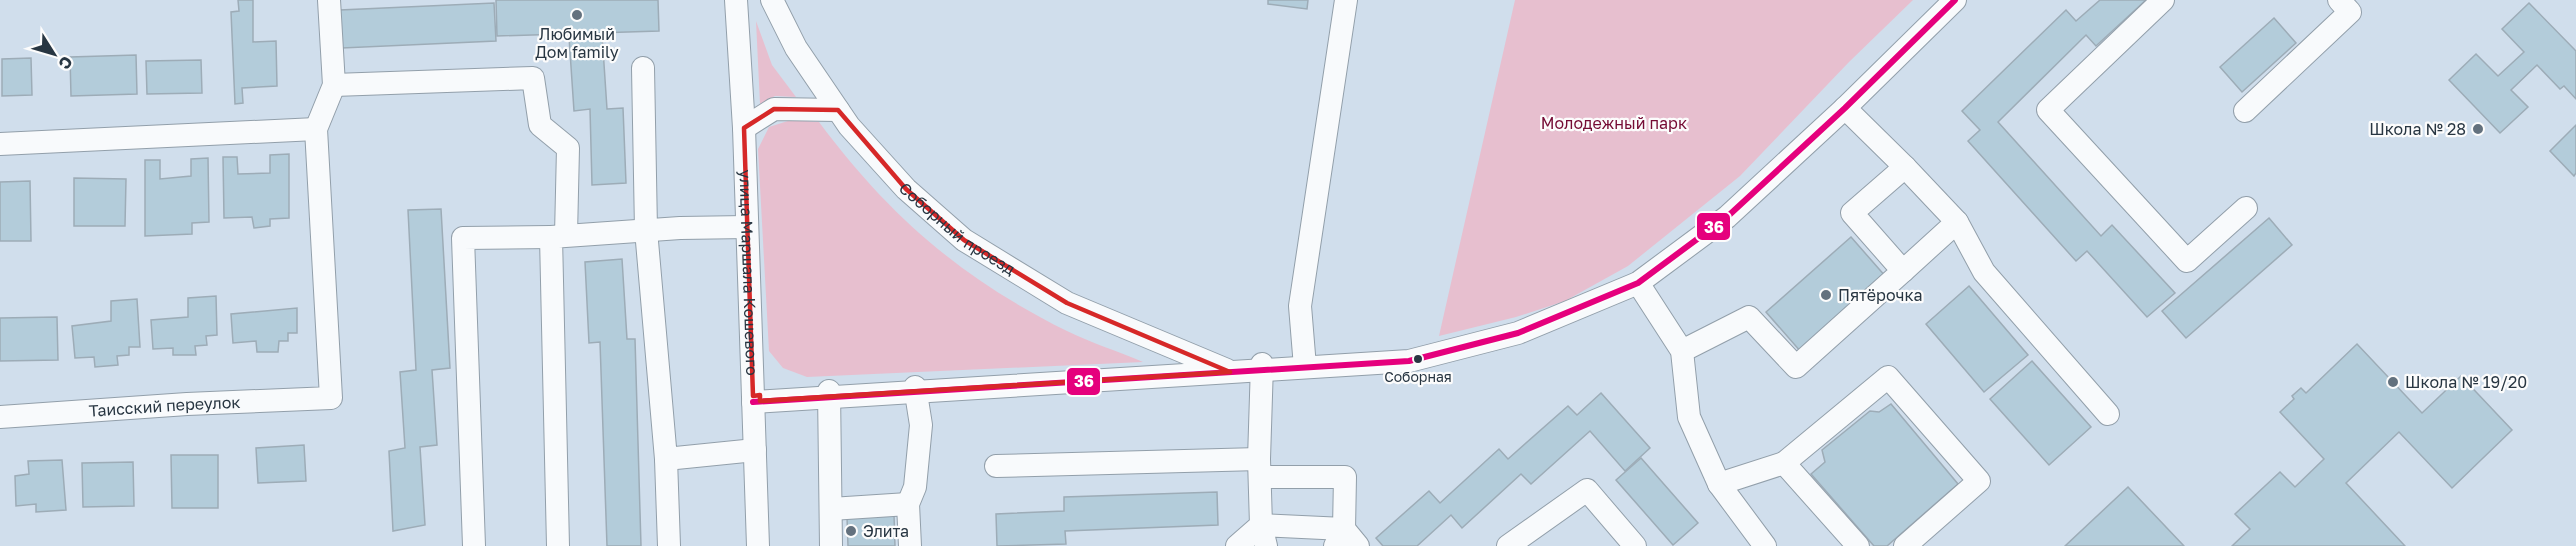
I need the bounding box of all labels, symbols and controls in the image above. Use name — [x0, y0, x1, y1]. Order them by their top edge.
marker: Любимый Дом family — [570, 8, 584, 22]
north arrow — [24, 24, 84, 84]
place label: Любимый Дом family — [535, 24, 619, 62]
text: С — [55, 52, 77, 74]
park label: Молодежный парк — [1541, 113, 1687, 133]
place label: Школа № 28 — [2369, 119, 2466, 139]
marker: Школа № 28 — [2471, 122, 2485, 136]
street label: улица Маршала Кошевого — [735, 169, 762, 376]
street label: Соборный проезд — [895, 178, 1019, 279]
line badge: 36 — [1696, 212, 1731, 241]
text: 36 — [1704, 217, 1724, 237]
place label: Пятёрочка — [1838, 285, 1922, 305]
marker: Пятёрочка — [1819, 288, 1833, 302]
marker: Соборная — [1412, 353, 1424, 365]
line badge: 36 — [1066, 367, 1101, 396]
place label: Соборная — [1384, 368, 1452, 385]
text: 36 — [1074, 371, 1094, 391]
place label: Школа № 19/20 — [2405, 372, 2527, 392]
marker: Школа № 19/20 — [2386, 375, 2400, 389]
street label: Таисский переулок — [88, 392, 241, 421]
place label: Элита — [863, 521, 909, 541]
marker: Элита — [844, 524, 858, 538]

